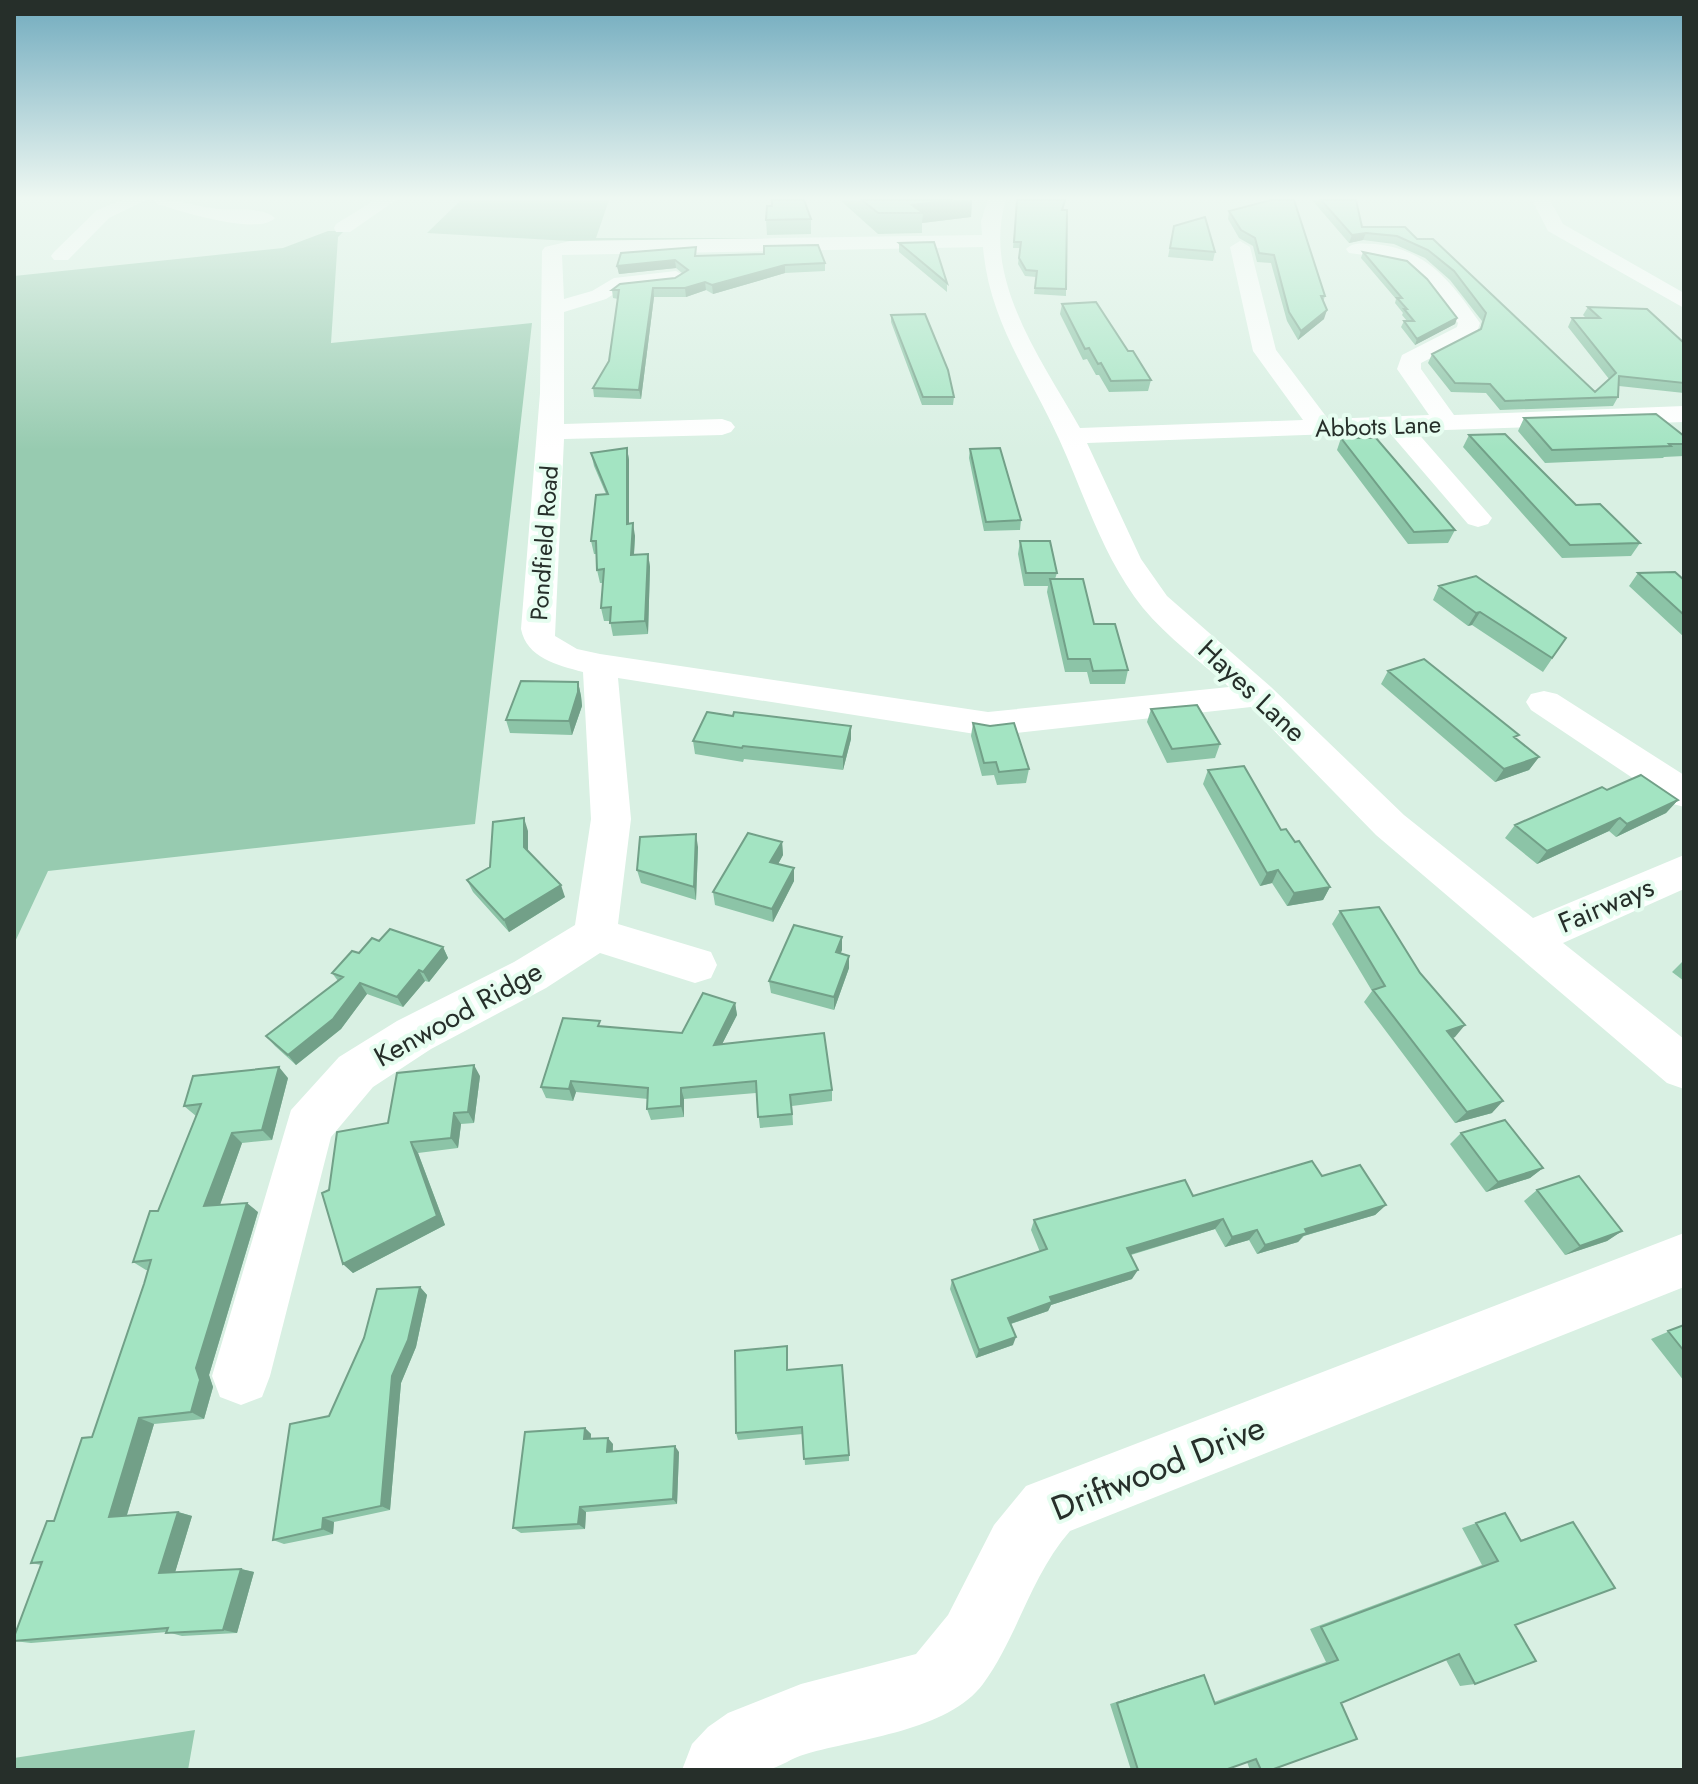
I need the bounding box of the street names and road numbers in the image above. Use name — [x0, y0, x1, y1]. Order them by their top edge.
street label: Abbots Lane — [1314, 406, 1442, 446]
street label: Pondfield Road — [521, 464, 567, 622]
street label: Hayes Lane — [1189, 630, 1315, 752]
street label: Fairways — [1552, 867, 1660, 943]
street label: Kenwood Ridge — [366, 951, 550, 1077]
street label: Driftwood Drive — [1044, 1403, 1272, 1533]

